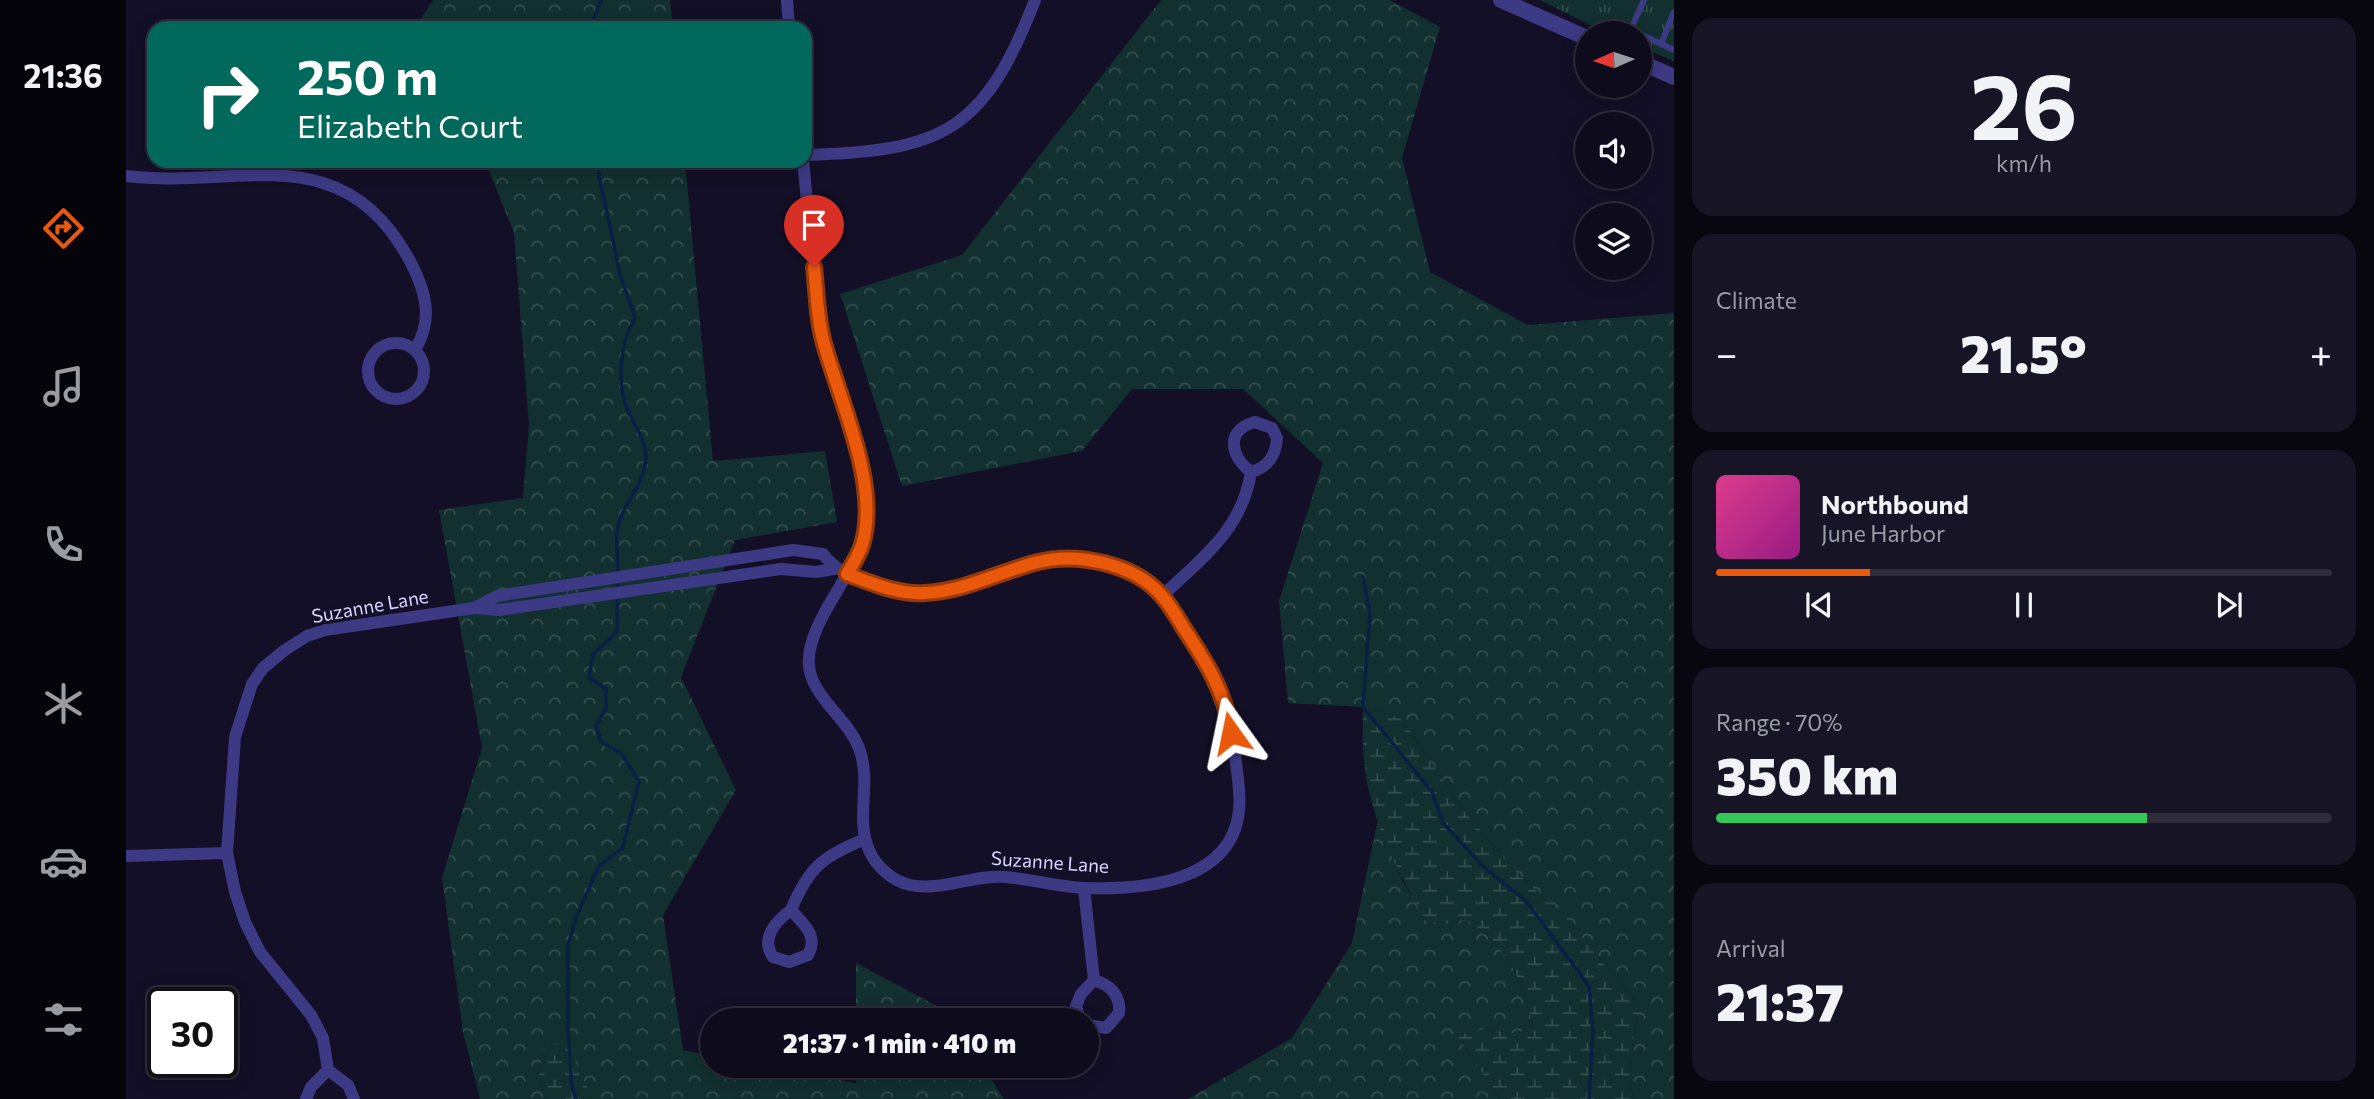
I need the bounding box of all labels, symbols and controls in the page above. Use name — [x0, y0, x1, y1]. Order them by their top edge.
north arrow — [1575, 21, 1652, 98]
map controls — [1575, 21, 1652, 280]
text: 250 m — [297, 45, 438, 105]
text: 26 — [1970, 47, 2078, 159]
icon: right — [182, 49, 273, 140]
text: 21:36 — [23, 55, 103, 95]
text: Elizabeth Court — [297, 105, 523, 145]
button: sound — [1575, 112, 1652, 189]
text: km/h — [1996, 149, 2052, 177]
pin — [784, 195, 844, 267]
button: layers — [1575, 203, 1652, 280]
icon: directions — [39, 204, 88, 253]
icon: arrive — [795, 206, 833, 244]
text: Climate — [1716, 286, 1797, 314]
text: 21.5° — [1960, 320, 2087, 384]
text: − — [1716, 329, 1738, 376]
text: + — [2310, 329, 2332, 376]
icon: music — [39, 362, 88, 411]
text: Northbound — [1821, 488, 1969, 519]
text: June Harbor — [1821, 519, 1945, 547]
icon: phone — [39, 520, 88, 569]
street label: Suzanne Lane — [310, 584, 430, 627]
icon: previous — [1800, 586, 1838, 624]
icon: pause — [2005, 586, 2043, 624]
icon: next — [2210, 586, 2248, 624]
icon: climate — [39, 679, 88, 728]
position arrow — [1194, 696, 1268, 770]
text: Range · 70% — [1716, 708, 1843, 736]
text: 350 km — [1716, 742, 1898, 806]
icon: car — [39, 837, 88, 886]
street label: Suzanne Lane — [990, 846, 1110, 877]
text: Arrival — [1716, 934, 1786, 962]
text: 21:37 — [1716, 968, 1844, 1032]
speed limit sign: 30 — [147, 987, 238, 1078]
icon: filters — [39, 995, 88, 1044]
text: 21:37 · 1 min · 410 m — [783, 1027, 1016, 1058]

